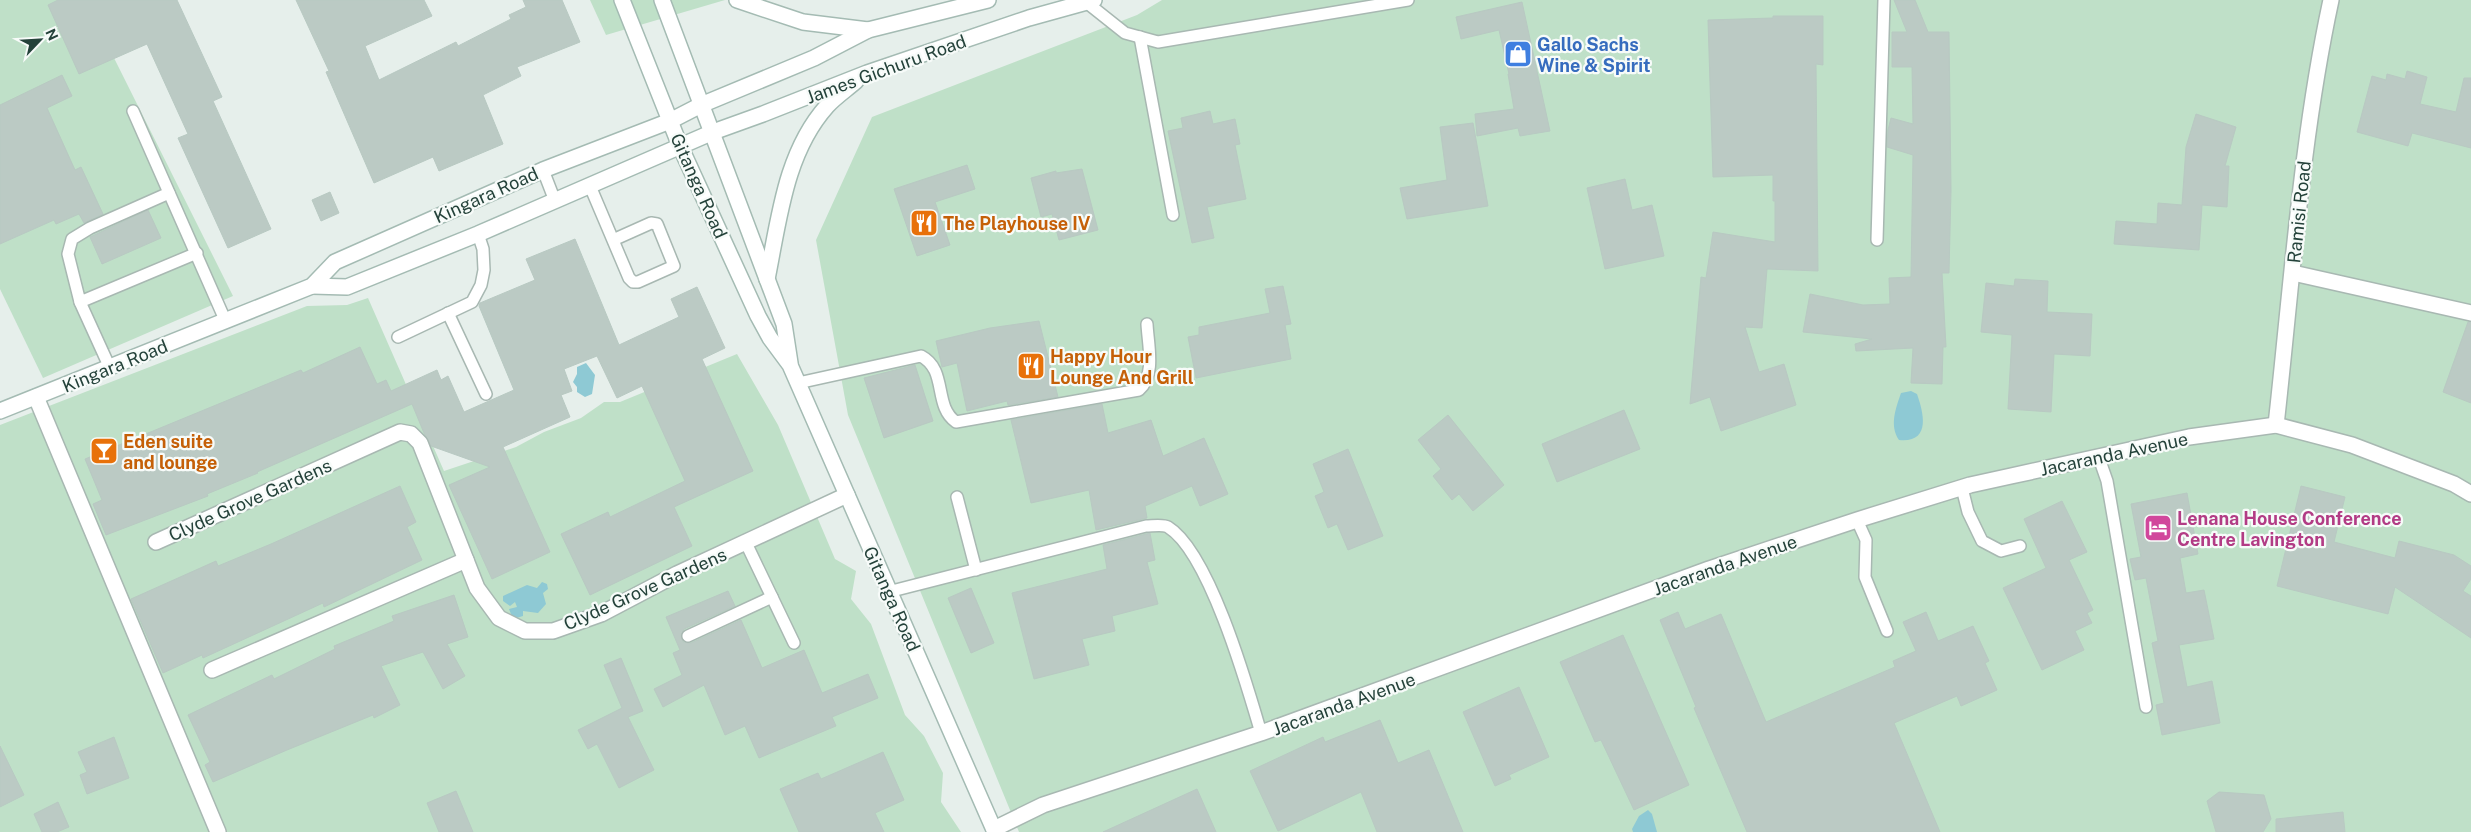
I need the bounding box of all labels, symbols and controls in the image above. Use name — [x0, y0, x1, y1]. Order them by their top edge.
north arrow — [15, 15, 65, 65]
text: N — [42, 26, 61, 43]
street label: James Gichuru Road — [803, 30, 969, 108]
place label: Gallo Sachs Wine & Spirit — [1537, 34, 1650, 76]
shop icon: Gallo Sachs Wine & Spirit — [1503, 39, 1533, 69]
street label: Gitanga Road — [666, 130, 732, 242]
street label: Ramisi Road — [2283, 160, 2315, 264]
street label: Kingara Road — [431, 163, 541, 227]
restaurant icon: The Playhouse IV — [909, 208, 939, 238]
place label: The Playhouse IV — [943, 213, 1091, 234]
street label: Kingara Road — [59, 335, 171, 397]
place label: Happy Hour Lounge And Grill — [1050, 346, 1194, 388]
restaurant icon: Happy Hour Lounge And Grill — [1016, 351, 1046, 381]
street label: Jacaranda Avenue — [2038, 428, 2190, 480]
place label: Eden suite and lounge — [123, 431, 217, 473]
bar icon: Eden suite and lounge — [89, 436, 119, 466]
street label: Clyde Grove Gardens — [165, 455, 335, 545]
place label: Lenana House Conference Centre Lavington — [2177, 508, 2402, 550]
hotel icon: Lenana House Conference Centre Lavington — [2143, 513, 2173, 543]
street label: Jacaranda Avenue — [1650, 531, 1800, 599]
street label: Gitanga Road — [859, 543, 925, 655]
street label: Clyde Grove Gardens — [560, 544, 730, 634]
street label: Jacaranda Avenue — [1270, 668, 1418, 740]

